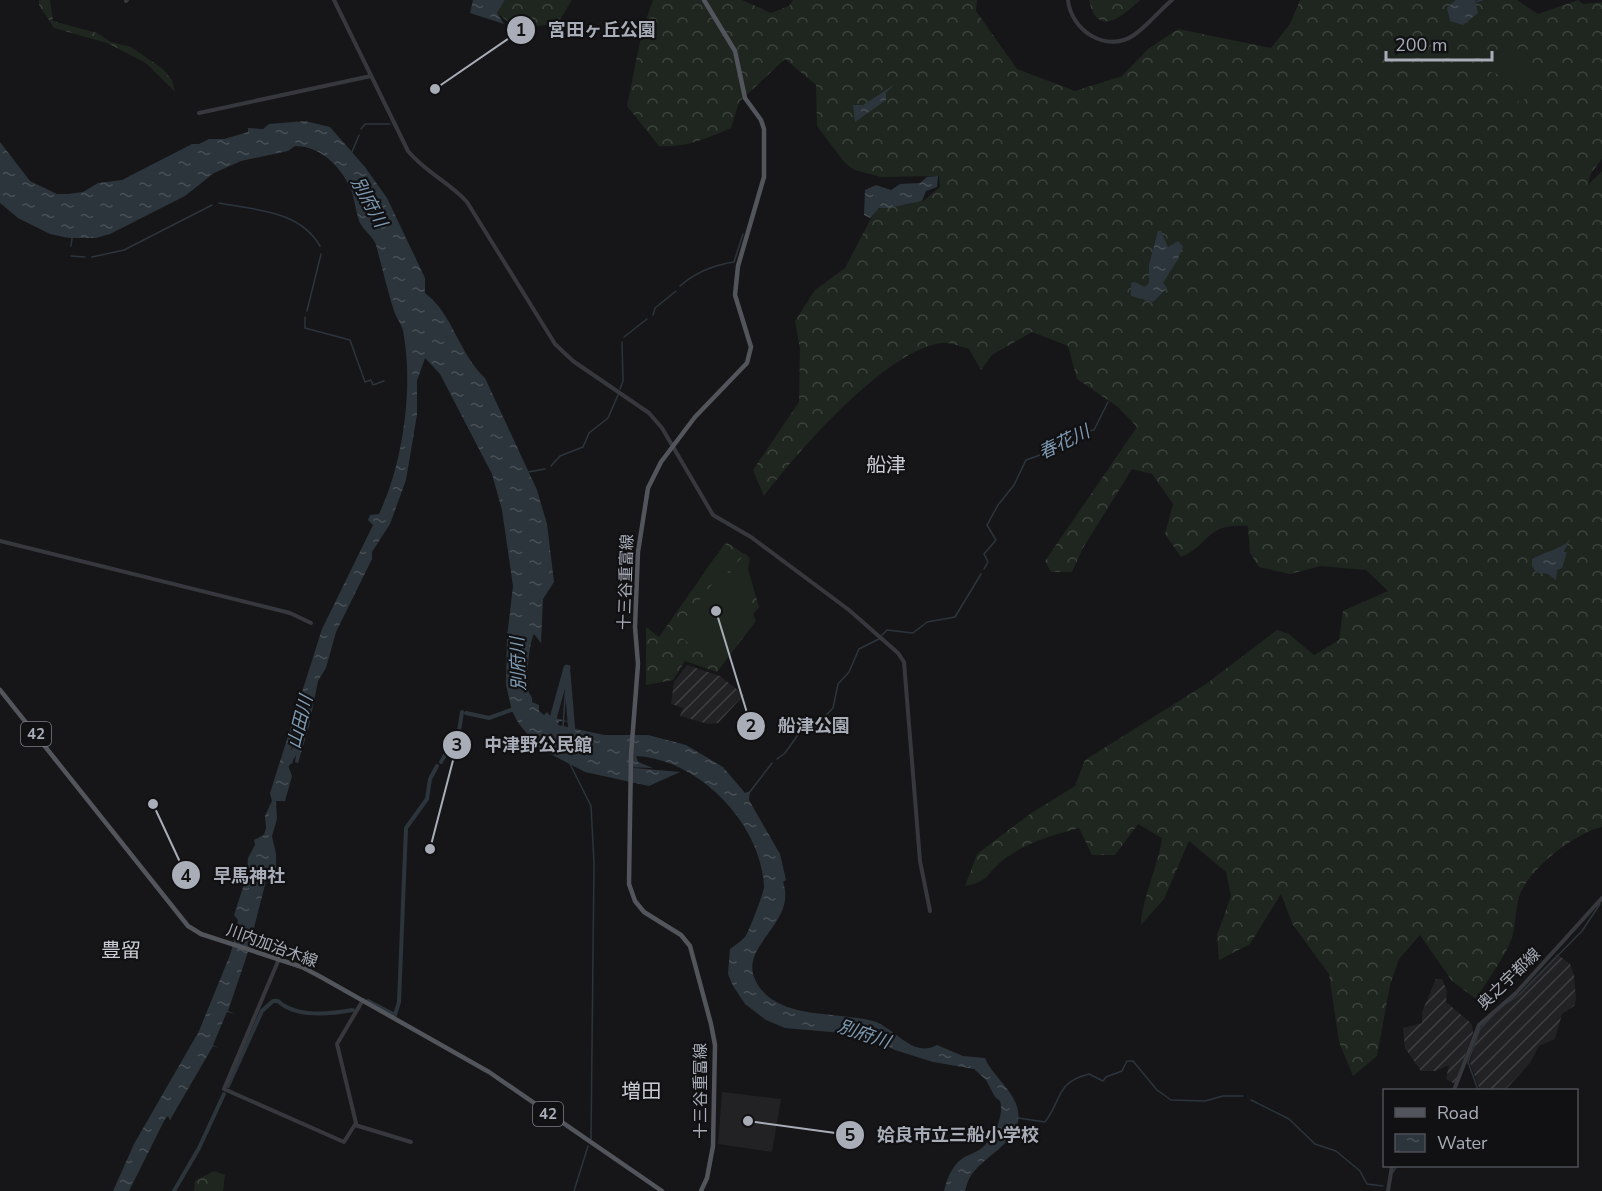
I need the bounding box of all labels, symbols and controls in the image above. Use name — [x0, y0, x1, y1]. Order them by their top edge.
callout: 宮田ヶ丘公園 — [506, 12, 668, 48]
text: 1 — [516, 18, 526, 42]
text: 宮田ヶ丘公園 — [548, 18, 656, 42]
scale bar — [1386, 24, 1492, 62]
text: 200 m — [1395, 33, 1447, 57]
water label: 別府川 — [345, 173, 394, 233]
water label: 春花川 — [1034, 419, 1095, 465]
district label: 船津 — [866, 452, 906, 479]
street label: 十三谷重富線 — [613, 534, 639, 630]
water label: 別府川 — [505, 635, 531, 691]
water label: 山田川 — [282, 691, 319, 751]
callout: 船津公園 — [736, 708, 862, 744]
text: 2 — [746, 714, 756, 738]
text: 船津公園 — [778, 714, 850, 738]
road number: 42 — [21, 722, 51, 746]
callout: 中津野公民館 — [442, 727, 604, 763]
text: 3 — [452, 733, 462, 757]
text: 中津野公民館 — [484, 733, 592, 757]
callout: 早馬神社 — [171, 857, 297, 893]
text: 4 — [181, 864, 192, 888]
text: 早馬神社 — [213, 864, 285, 888]
street label: 川内加治木線 — [223, 919, 321, 973]
district label: 豊留 — [101, 937, 141, 964]
street label: 奥之宇都線 — [1473, 943, 1545, 1015]
water label: 別府川 — [835, 1014, 895, 1055]
street label: 十三谷重富線 — [690, 1043, 712, 1139]
district label: 増田 — [621, 1078, 661, 1105]
legend — [1383, 1089, 1578, 1167]
text: Road — [1437, 1101, 1479, 1125]
road number: 42 — [533, 1102, 563, 1126]
callout: 姶良市立三船小学校 — [835, 1117, 1051, 1153]
text: 5 — [845, 1123, 856, 1147]
text: 姶良市立三船小学校 — [877, 1123, 1039, 1147]
text: Water — [1437, 1131, 1488, 1155]

